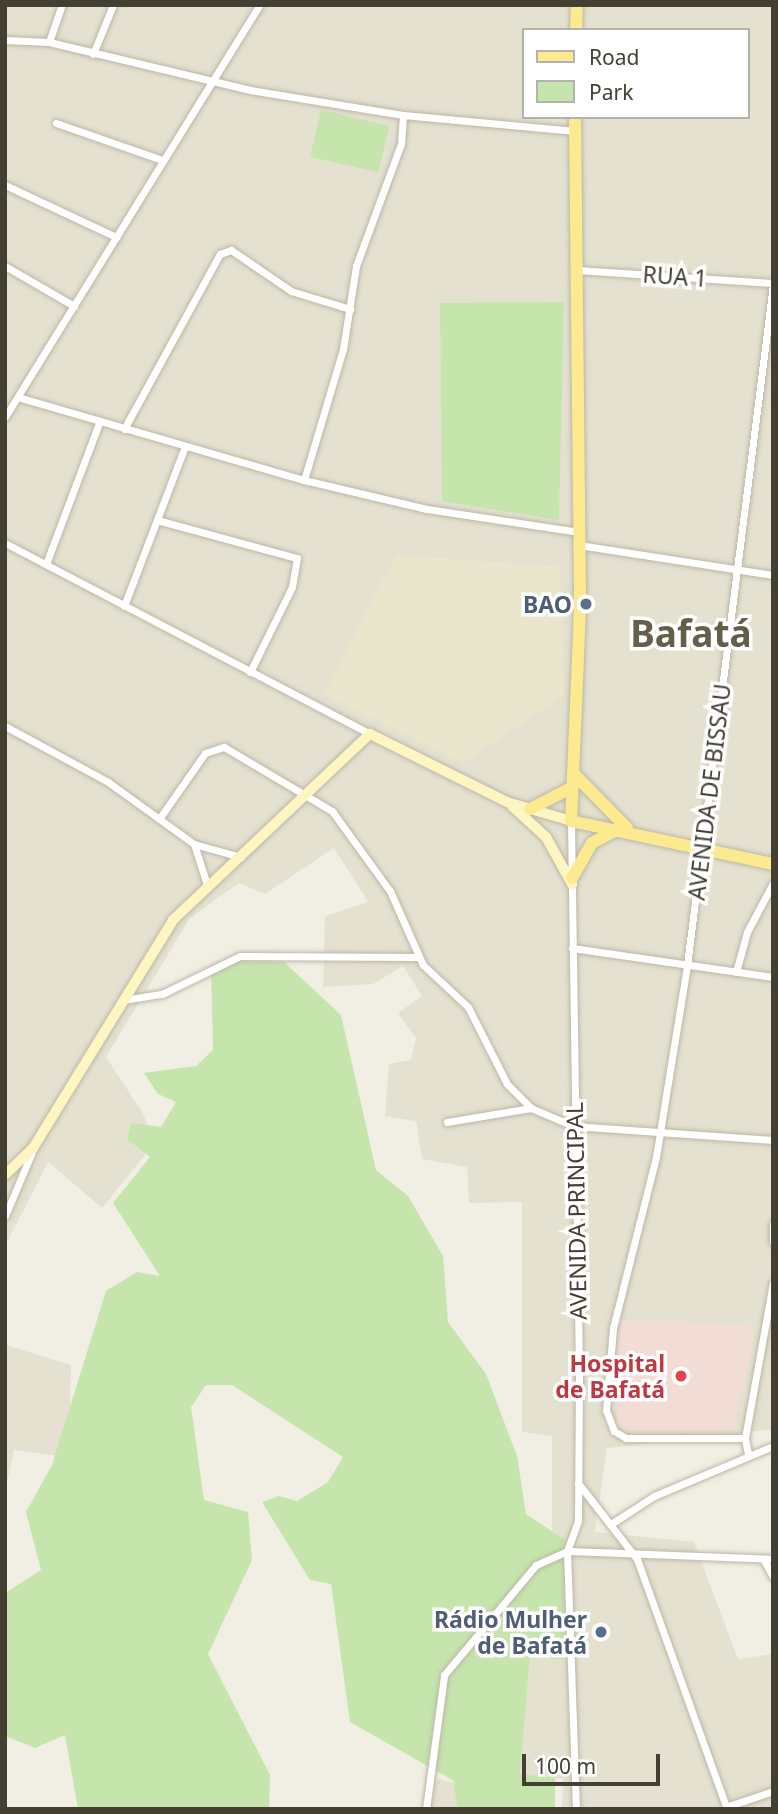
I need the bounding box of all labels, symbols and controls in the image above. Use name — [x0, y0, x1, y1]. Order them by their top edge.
legend — [522, 28, 750, 119]
text: Road — [589, 43, 639, 71]
text: Park — [589, 78, 633, 106]
street label: RUA 1 — [642, 260, 708, 292]
place label: BAO — [523, 590, 572, 618]
marker: BAO — [578, 596, 594, 612]
district label: Bafatá — [630, 611, 752, 655]
street label: AVENIDA DE BISSAU — [682, 682, 736, 902]
street label: AVENIDA PRINCIPAL — [560, 1102, 592, 1320]
place label: Hospital de Bafatá — [555, 1349, 665, 1403]
marker: Hospital de Bafatá — [671, 1366, 691, 1386]
place label: Rádio Mulher de Bafatá — [434, 1605, 587, 1659]
marker: Rádio Mulher de Bafatá — [593, 1624, 609, 1640]
scale bar — [526, 1741, 664, 1785]
text: 100 m — [535, 1752, 596, 1780]

